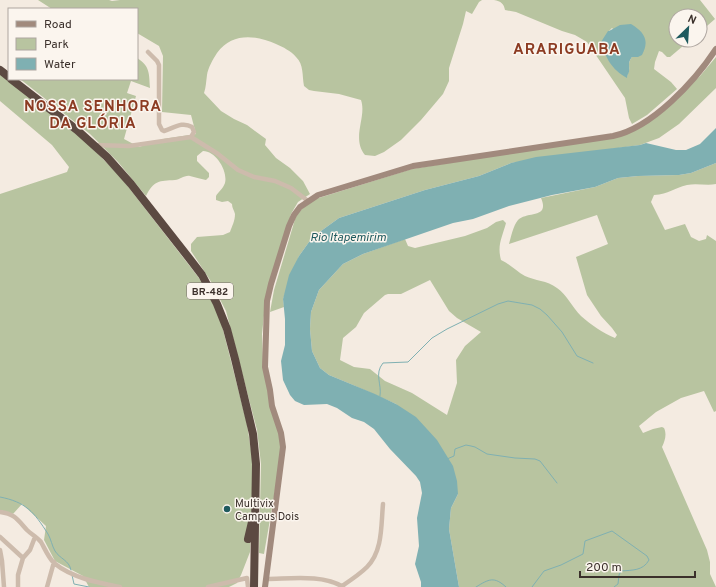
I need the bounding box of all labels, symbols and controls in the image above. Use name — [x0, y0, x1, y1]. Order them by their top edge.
legend — [8, 8, 138, 80]
north arrow — [668, 8, 708, 48]
text: N — [685, 12, 698, 28]
text: Road — [44, 17, 72, 33]
text: Park — [44, 37, 69, 53]
district label: ARARIGUABA — [513, 41, 621, 60]
text: Water — [44, 57, 76, 73]
district label: NOSSA SENHORA DA GLÓRIA — [24, 98, 162, 134]
water label: Rio Itapemirim — [310, 230, 386, 246]
road number: BR-482 — [187, 283, 233, 299]
place label: Multivix Campus Dois — [235, 497, 299, 524]
marker: Multivix Campus Dois — [222, 504, 232, 514]
scale bar — [580, 553, 695, 579]
text: 200 m — [586, 560, 622, 576]

